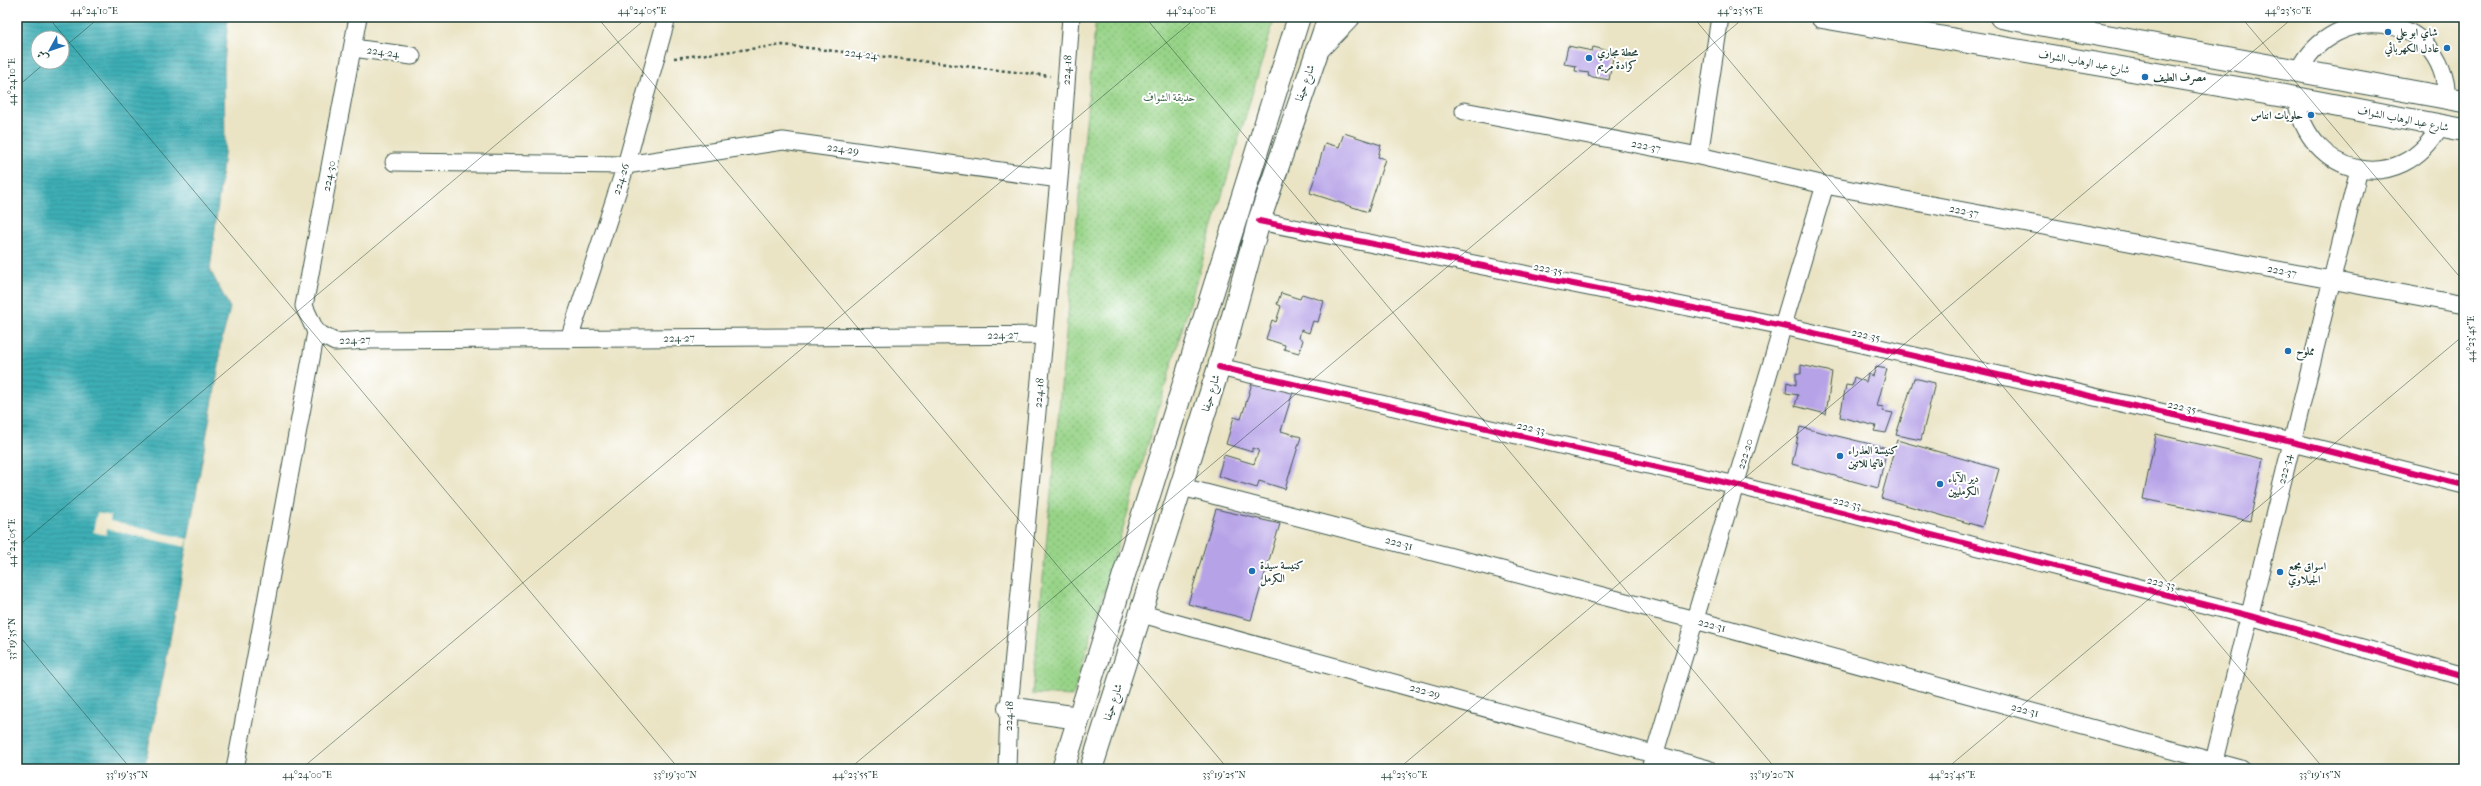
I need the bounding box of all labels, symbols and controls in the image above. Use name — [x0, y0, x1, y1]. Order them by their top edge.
text: 44°24'10"E — [70, 5, 118, 17]
text: 44°24'05"E — [618, 5, 666, 17]
text: 44°24'00"E — [1166, 5, 1216, 17]
text: 44°23'55"E — [1717, 5, 1763, 17]
text: 44°23'50"E — [2265, 5, 2311, 17]
place label: شاي ابو علي — [2395, 26, 2438, 43]
marker: شاي ابو علي — [2383, 27, 2393, 37]
north arrow — [30, 30, 70, 70]
place label: عادل الكهربائي — [2384, 41, 2440, 57]
street label: 224-24 — [366, 43, 401, 61]
marker: عادل الكهربائي — [2442, 43, 2452, 53]
street label: 224-24 — [844, 46, 879, 63]
place label: محطة مجاري كرادة مريم — [1597, 46, 1639, 75]
text: ش — [34, 48, 51, 64]
street label: شارع عبد الوهاب الشواف — [2037, 48, 2131, 79]
marker: محطة مجاري كرادة مريم — [1584, 53, 1594, 63]
street label: 224-18 — [1059, 55, 1075, 85]
text: 44°24'10"E — [6, 58, 18, 106]
street label: شارع حيفا — [1293, 63, 1320, 104]
place label: مصرف الطيف — [2153, 71, 2206, 85]
marker: مصرف الطيف — [2140, 72, 2150, 82]
park label: حديقة الشواف — [1143, 91, 1195, 104]
street label: شارع عبد الوهاب الشواف — [2356, 104, 2450, 137]
place label: حلويات انناس — [2251, 109, 2303, 122]
marker: حلويات انناس — [2306, 110, 2316, 120]
street label: 222-37 — [1630, 137, 1662, 155]
street label: 224-29 — [826, 140, 860, 158]
street label: 224-30 — [320, 159, 338, 193]
street label: 224-26 — [610, 162, 632, 196]
street label: 222-37 — [1948, 202, 1980, 220]
street label: 222-35 — [1532, 260, 1564, 278]
street label: 222-37 — [2266, 262, 2298, 280]
text: 44°23'45"E — [2465, 316, 2477, 362]
street label: 222-35 — [1850, 325, 1882, 345]
street label: 224-27 — [987, 328, 1019, 342]
street label: 224-27 — [663, 331, 695, 345]
street label: 224-27 — [339, 333, 371, 347]
place label: مملوح — [2296, 345, 2315, 361]
marker: مملوح — [2283, 346, 2293, 356]
street label: شارع حيفا — [1199, 373, 1226, 414]
street label: 224-18 — [1031, 377, 1047, 409]
street label: 222-35 — [2166, 397, 2198, 417]
street label: 222-33 — [1515, 418, 1547, 438]
street label: 222-20 — [1734, 437, 1756, 471]
place label: كنيسة العذراء فاتيما للاتين — [1848, 444, 1898, 471]
marker: كنيسة العذراء فاتيما للاتين — [1835, 451, 1845, 461]
street label: 222-34 — [2275, 452, 2295, 486]
place label: دير الآباء الكرمليين — [1948, 471, 1979, 499]
marker: دير الآباء الكرمليين — [1935, 479, 1945, 489]
street label: 222-33 — [1831, 493, 1863, 513]
text: 44°24'05"E — [6, 519, 18, 567]
street label: 222-31 — [1384, 533, 1414, 553]
place label: كنيسة سيدة الكرمل — [1260, 559, 1304, 587]
place label: اسواق مجمع الجيلاوي — [2288, 560, 2326, 588]
marker: كنيسة سيدة الكرمل — [1247, 566, 1257, 576]
marker: اسواق مجمع الجيلاوي — [2275, 567, 2285, 577]
street label: 222-33 — [2145, 573, 2177, 593]
street label: 222-31 — [1697, 615, 1727, 635]
text: 33°19'35"N — [6, 617, 18, 660]
street label: 222-29 — [1408, 681, 1442, 701]
street label: شارع حيفا — [1101, 682, 1128, 723]
street label: 222-31 — [2010, 700, 2040, 720]
street label: 224-18 — [1002, 701, 1016, 731]
text: 33°19'35"N — [106, 769, 149, 781]
text: 44°24'00"E — [282, 769, 332, 781]
text: 33°19'30"N — [653, 769, 697, 781]
text: 44°23'55"E — [832, 769, 878, 781]
text: 33°19'25"N — [1202, 769, 1246, 781]
text: 44°23'50"E — [1381, 769, 1427, 781]
text: 33°19'20"N — [1750, 769, 1795, 781]
text: 44°23'45"E — [1929, 769, 1975, 781]
text: 33°19'15"N — [2299, 769, 2341, 781]

